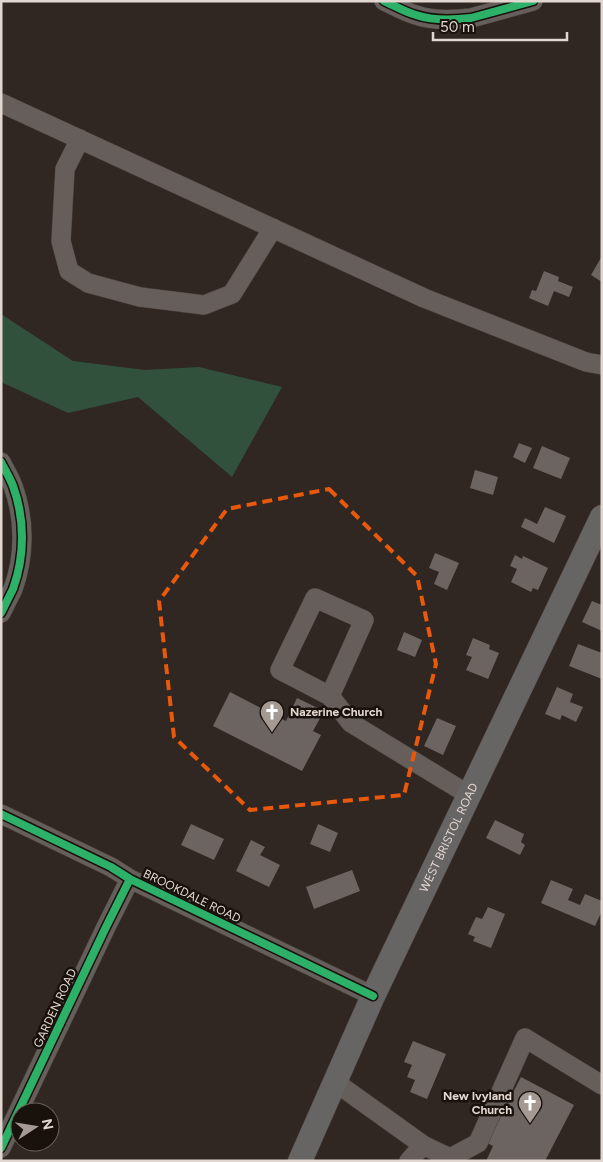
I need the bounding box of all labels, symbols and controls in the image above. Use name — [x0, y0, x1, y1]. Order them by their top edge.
scale bar — [433, 10, 567, 42]
text: 50 m — [440, 18, 475, 36]
church icon: Nazerine Church — [259, 699, 285, 733]
place label: Nazerine Church — [290, 705, 383, 719]
street label: WEST BRISTOL ROAD — [417, 781, 481, 895]
street label: BROOKDALE ROAD — [141, 866, 243, 926]
street label: GARDEN ROAD — [31, 966, 79, 1050]
place label: New Ivyland Church — [443, 1089, 512, 1117]
church icon: New Ivyland Church — [517, 1090, 543, 1124]
north arrow — [10, 1102, 60, 1152]
text: N — [38, 1117, 57, 1131]

